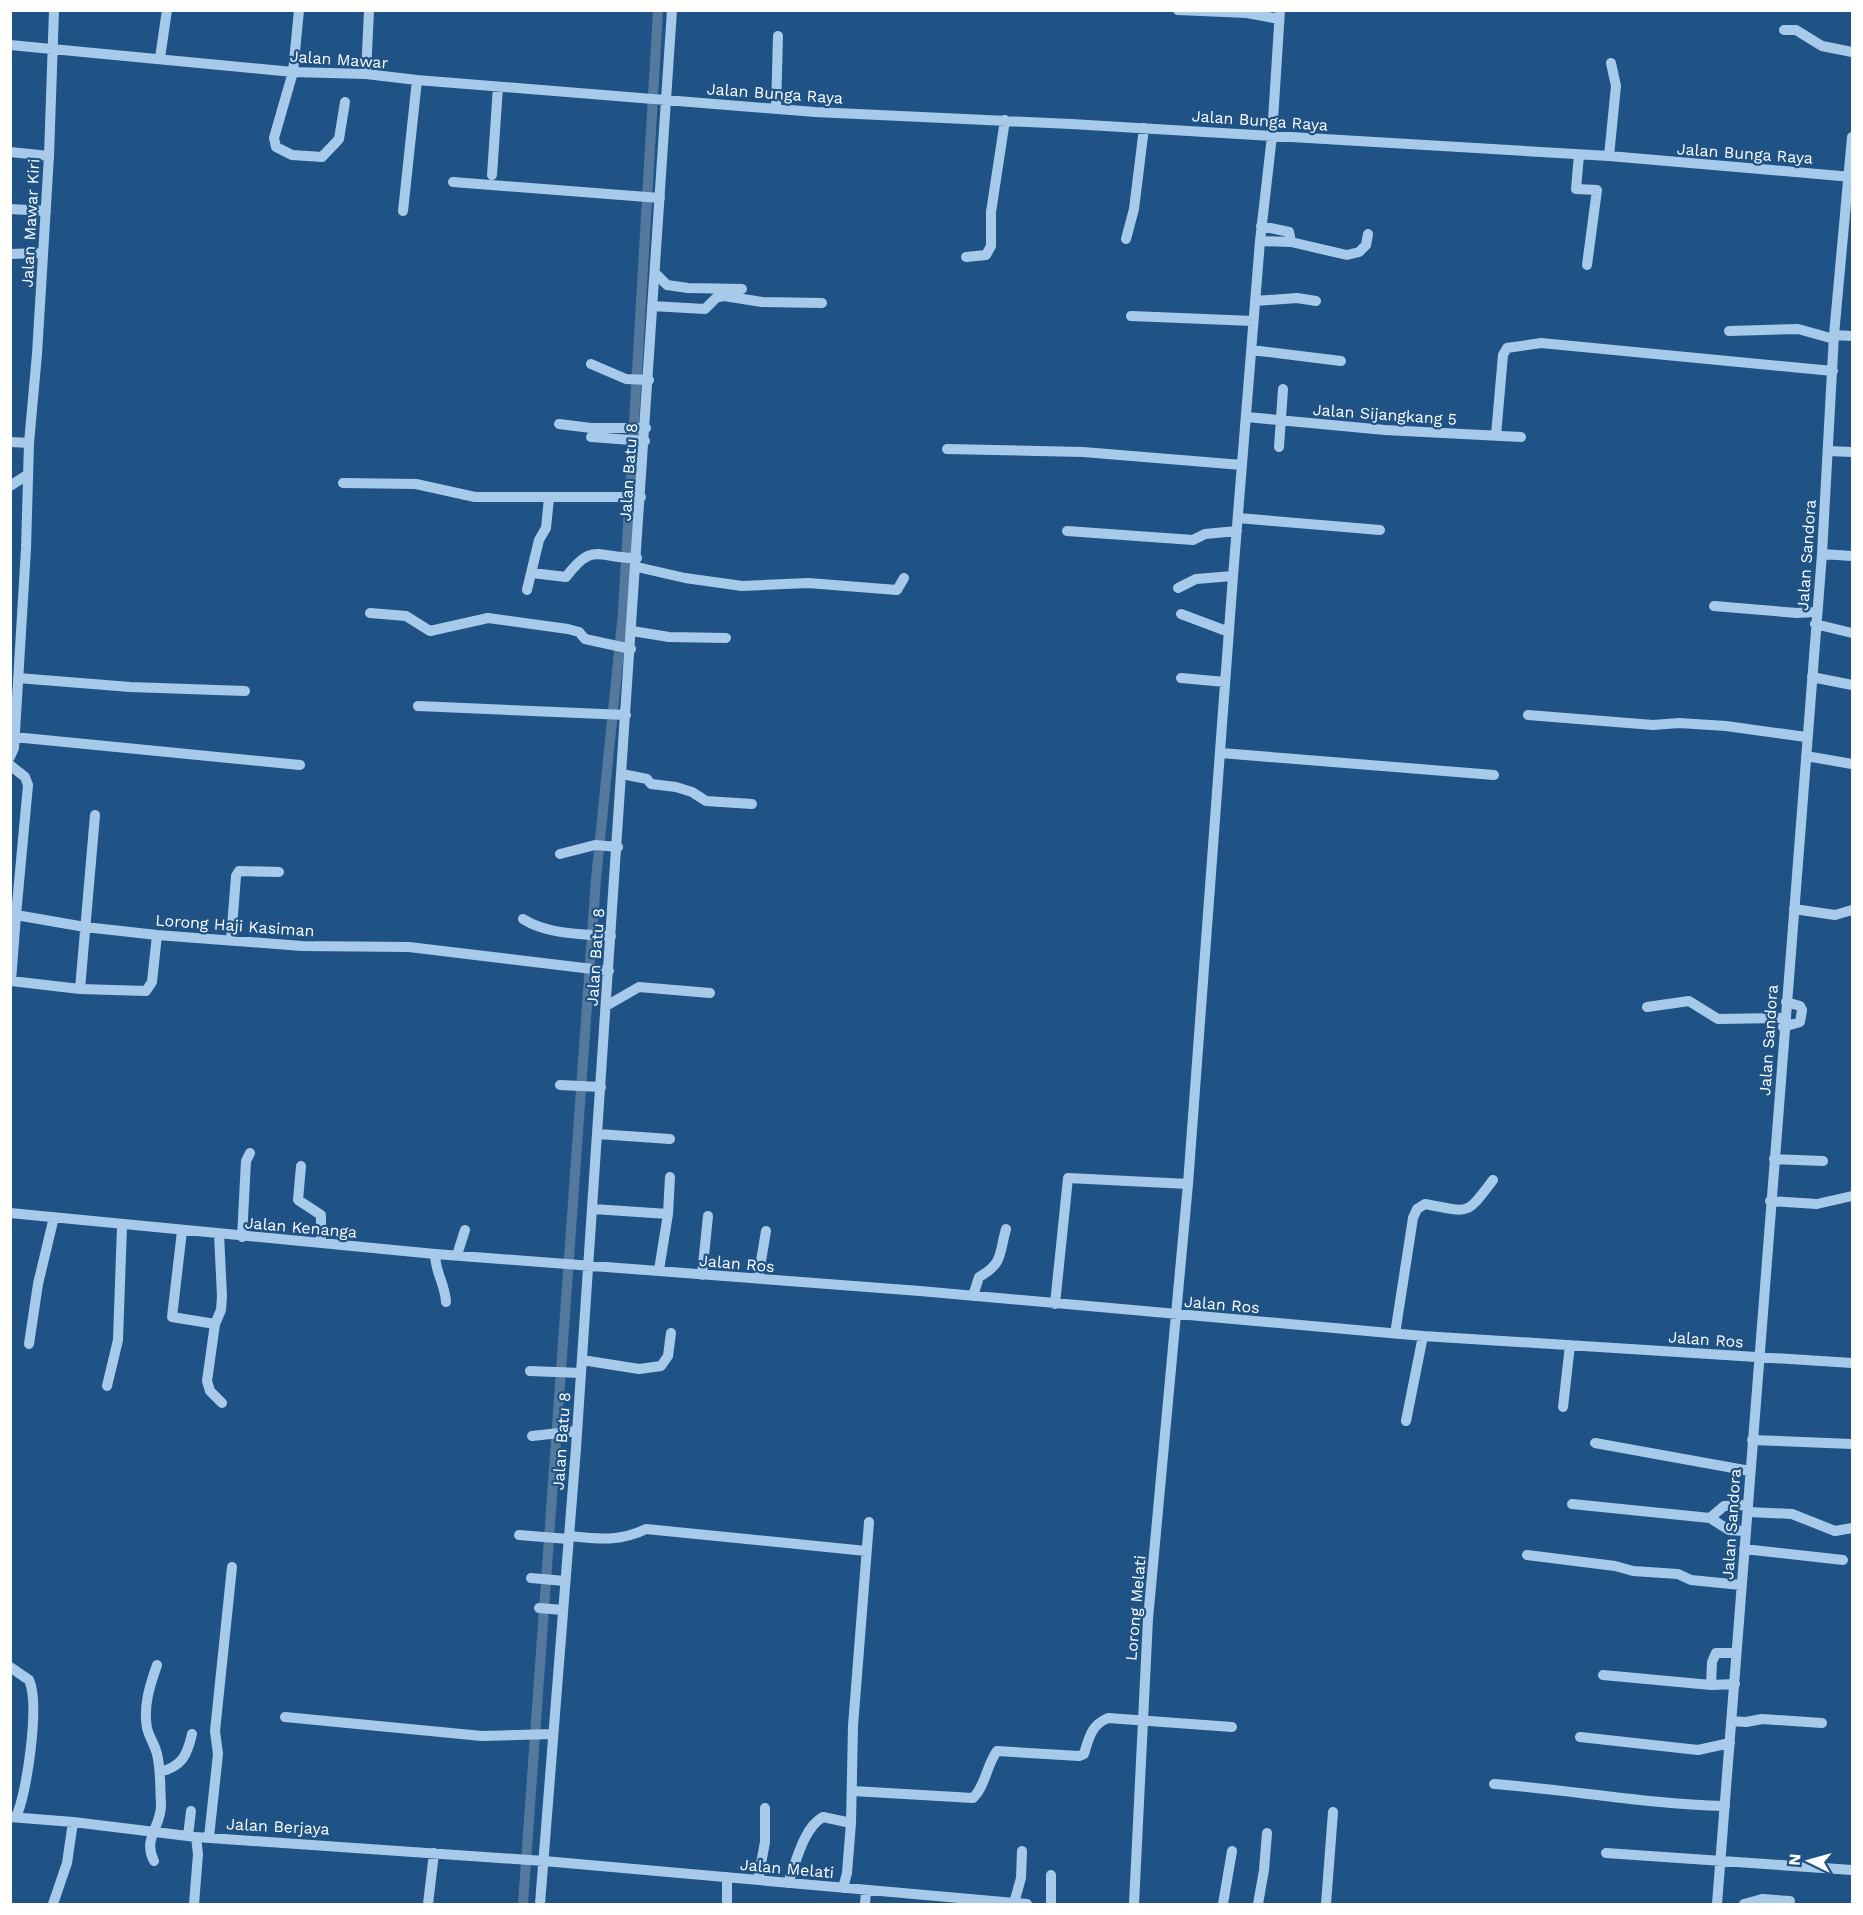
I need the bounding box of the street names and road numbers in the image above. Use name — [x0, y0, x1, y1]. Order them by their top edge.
street label: Jalan Mawar — [289, 47, 389, 72]
street label: Jalan Bunga Raya — [706, 79, 844, 108]
street label: Jalan Bunga Raya — [1191, 106, 1329, 135]
street label: Jalan Bunga Raya — [1676, 139, 1814, 168]
street label: Jalan Mawar Kiri — [18, 158, 43, 288]
street label: Jalan Sijangkang 5 — [1312, 400, 1458, 429]
street label: Jalan Batu 8 — [616, 422, 641, 522]
street label: Jalan Sandora — [1793, 499, 1820, 611]
street label: Jalan Batu 8 — [583, 907, 608, 1007]
street label: Lorong Haji Kasiman — [155, 910, 315, 941]
street label: Jalan Sandora — [1755, 984, 1782, 1096]
street label: Jalan Kenanga — [244, 1213, 358, 1242]
street label: Jalan Ros — [698, 1251, 775, 1276]
street label: Jalan Ros — [1183, 1292, 1260, 1317]
street label: Jalan Ros — [1668, 1327, 1744, 1352]
street label: Jalan Batu 8 — [549, 1391, 574, 1491]
street label: Jalan Sandora — [1718, 1468, 1745, 1580]
street label: Lorong Melati — [1121, 1554, 1150, 1662]
street label: Jalan Berjaya — [226, 1814, 330, 1839]
street label: Jalan Melati — [739, 1855, 835, 1882]

